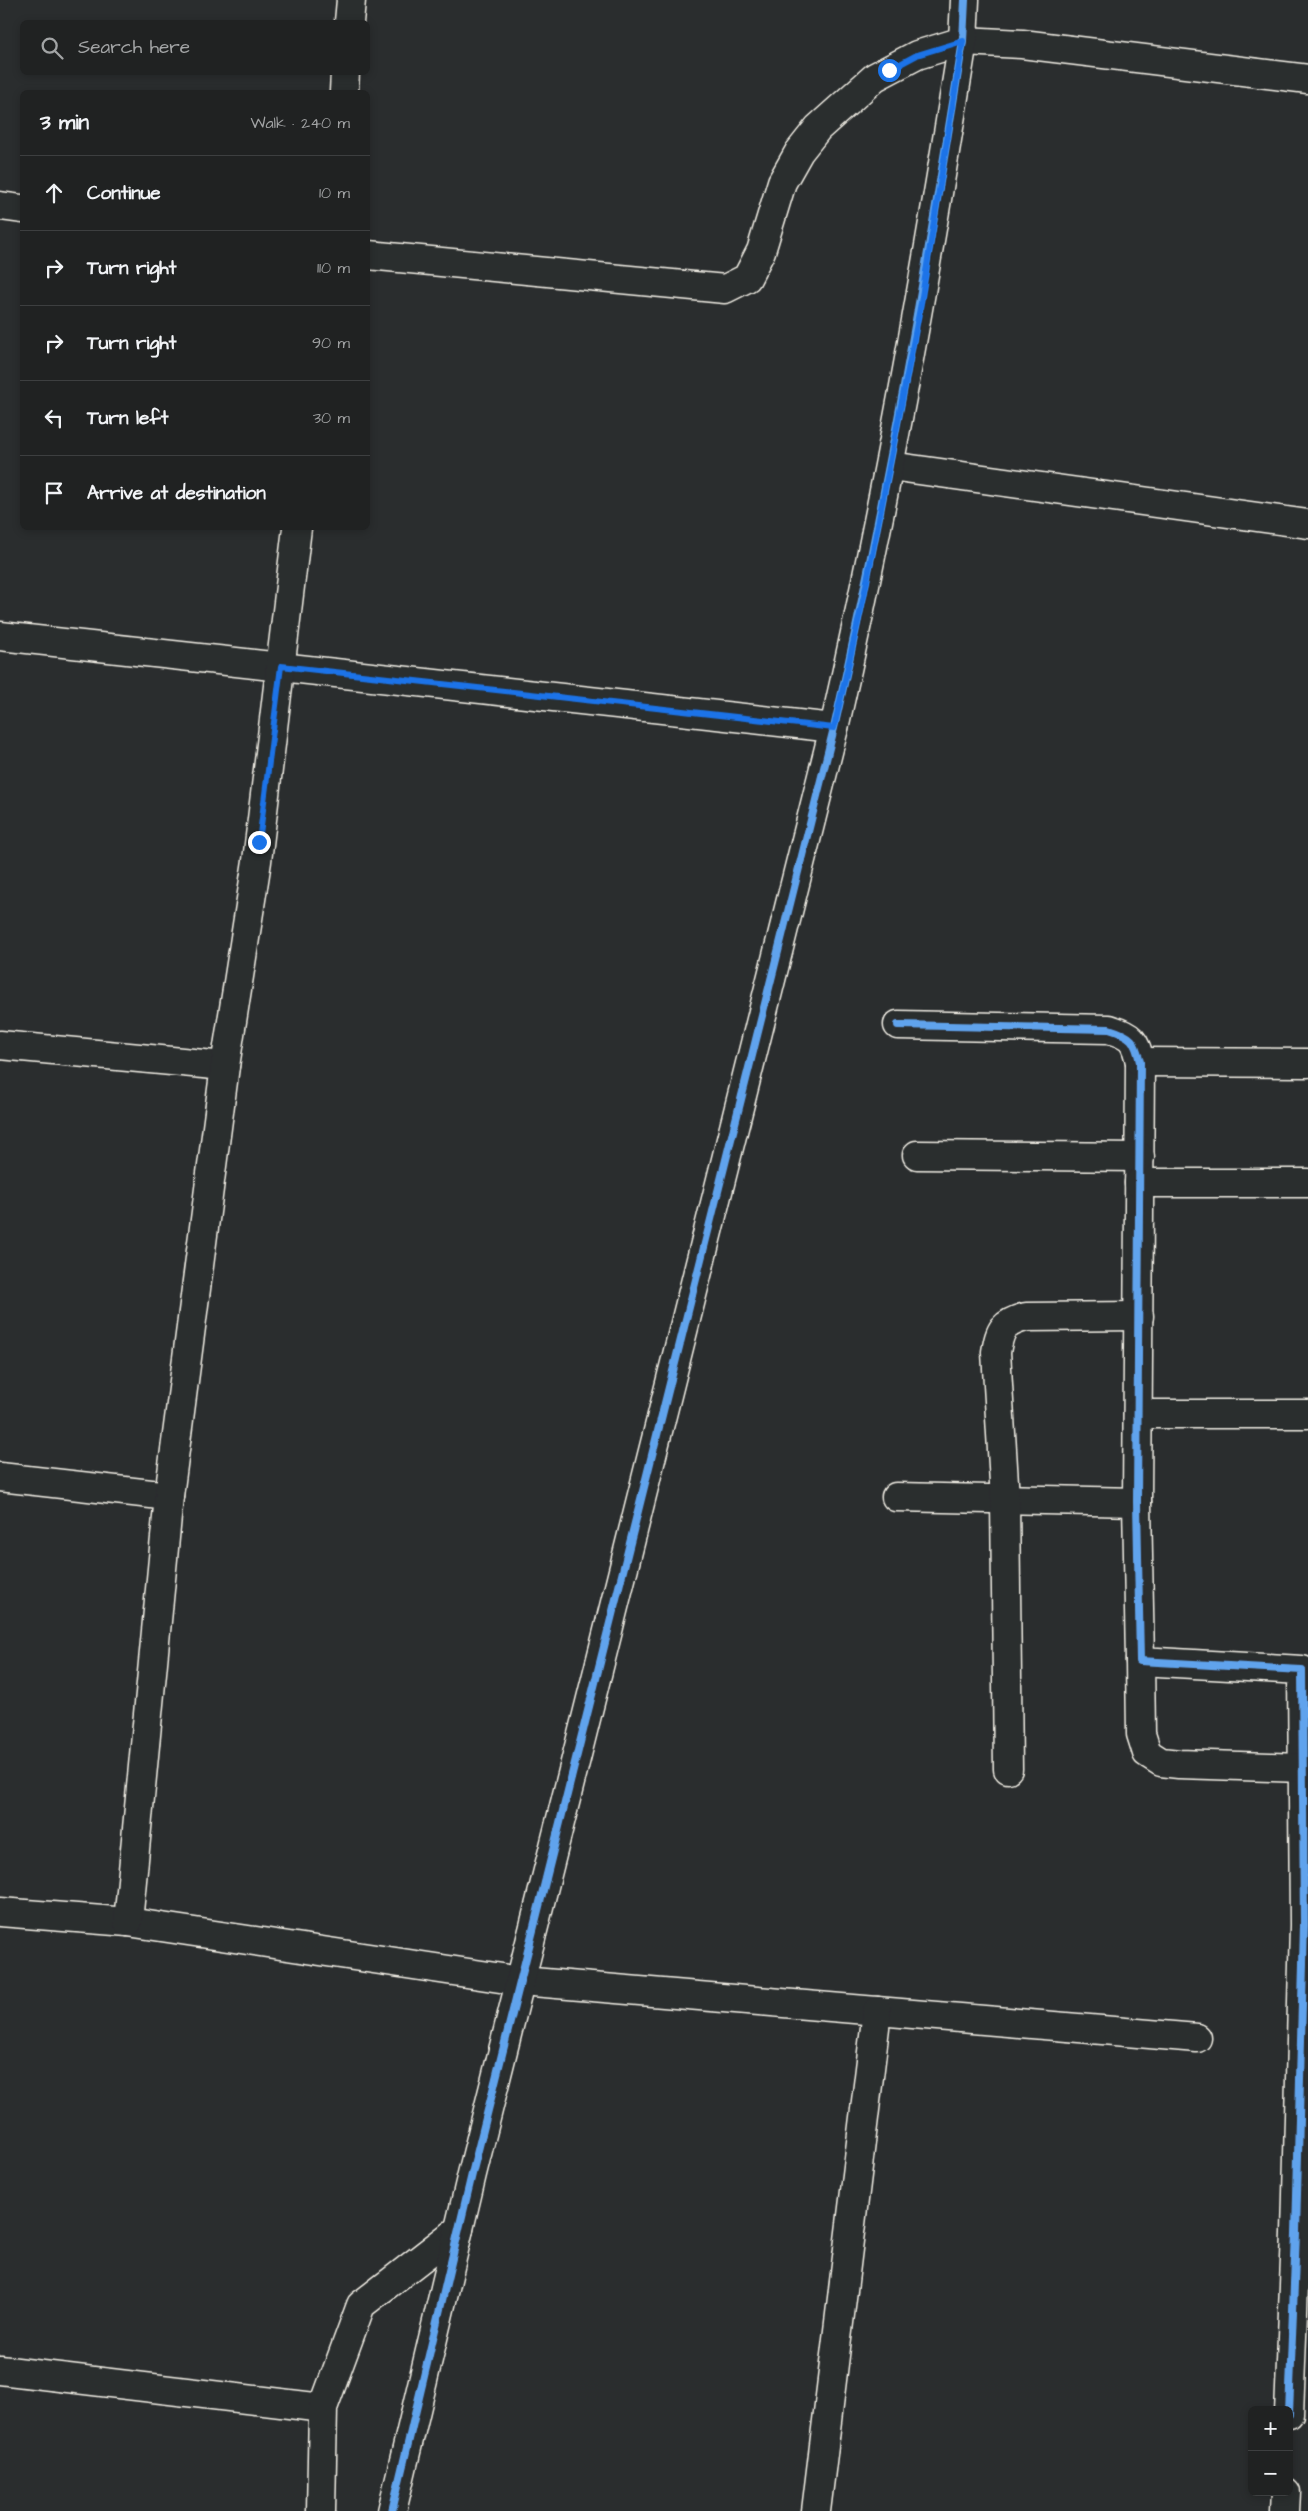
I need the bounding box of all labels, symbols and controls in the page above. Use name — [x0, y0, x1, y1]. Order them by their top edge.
search box — [20, 20, 370, 75]
icon: search — [38, 34, 66, 62]
text: Search here — [78, 34, 190, 61]
route start — [878, 59, 901, 82]
text: 3 min — [40, 108, 89, 137]
text: Walk · 240 m — [250, 112, 350, 134]
icon: ahead — [40, 179, 68, 207]
text: Continue — [87, 180, 161, 207]
text: 10 m — [319, 182, 350, 204]
icon: right — [40, 254, 68, 282]
text: Turn right — [87, 255, 176, 282]
text: 110 m — [317, 257, 350, 279]
icon: right — [40, 329, 68, 357]
text: Turn right — [87, 330, 176, 357]
text: 90 m — [312, 332, 350, 354]
icon: left — [40, 404, 68, 432]
text: Turn left — [87, 405, 168, 432]
text: 30 m — [313, 407, 350, 429]
icon: arrive — [40, 479, 68, 507]
text: Arrive at destination — [87, 480, 266, 507]
route end — [248, 831, 271, 854]
map controls — [1248, 2406, 1293, 2496]
button: + — [1248, 2406, 1293, 2451]
button: − — [1248, 2451, 1293, 2496]

